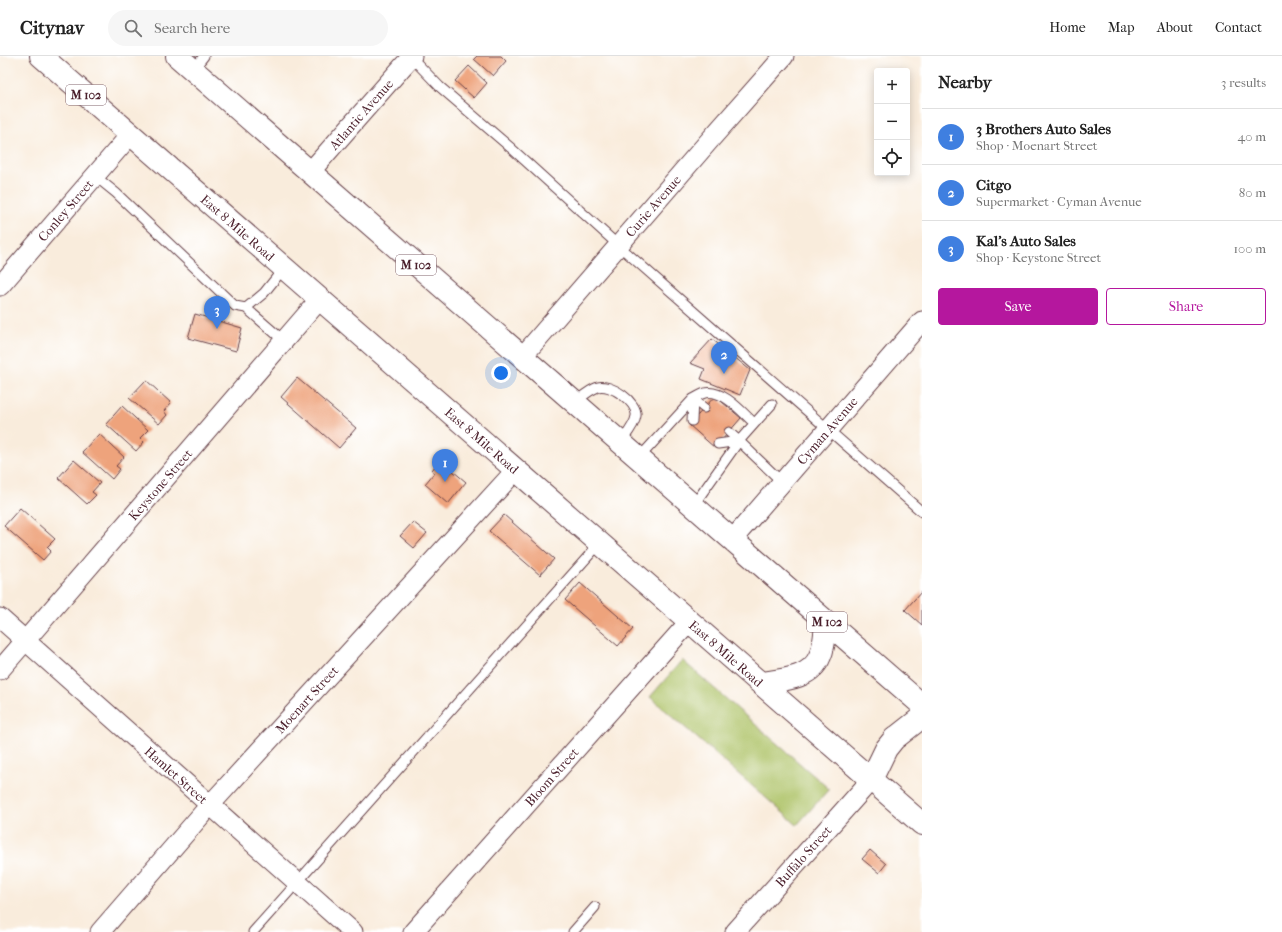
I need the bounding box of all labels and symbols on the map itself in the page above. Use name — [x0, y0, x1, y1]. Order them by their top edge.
street label: Atlantic Avenue — [325, 75, 396, 153]
road number: M 102 — [66, 85, 106, 105]
street label: Curie Avenue — [622, 171, 684, 240]
street label: Conley Street — [35, 176, 96, 244]
street label: East 8 Mile Road — [198, 191, 278, 264]
road number: M 102 — [396, 255, 436, 275]
pin: 3 — [204, 296, 230, 329]
pin: 2 — [711, 341, 737, 374]
your location — [491, 363, 511, 383]
street label: Cyman Avenue — [794, 393, 861, 467]
street label: East 8 Mile Road — [442, 404, 523, 477]
street label: Keystone Street — [125, 445, 195, 523]
pin: 1 — [432, 449, 458, 482]
road number: M 102 — [807, 612, 847, 632]
street label: East 8 Mile Road — [686, 617, 767, 690]
street label: Moenart Street — [272, 662, 341, 736]
street label: Hamlet Street — [142, 743, 211, 807]
street label: Bloom Street — [521, 744, 581, 809]
street label: Buffalo Street — [772, 822, 834, 890]

